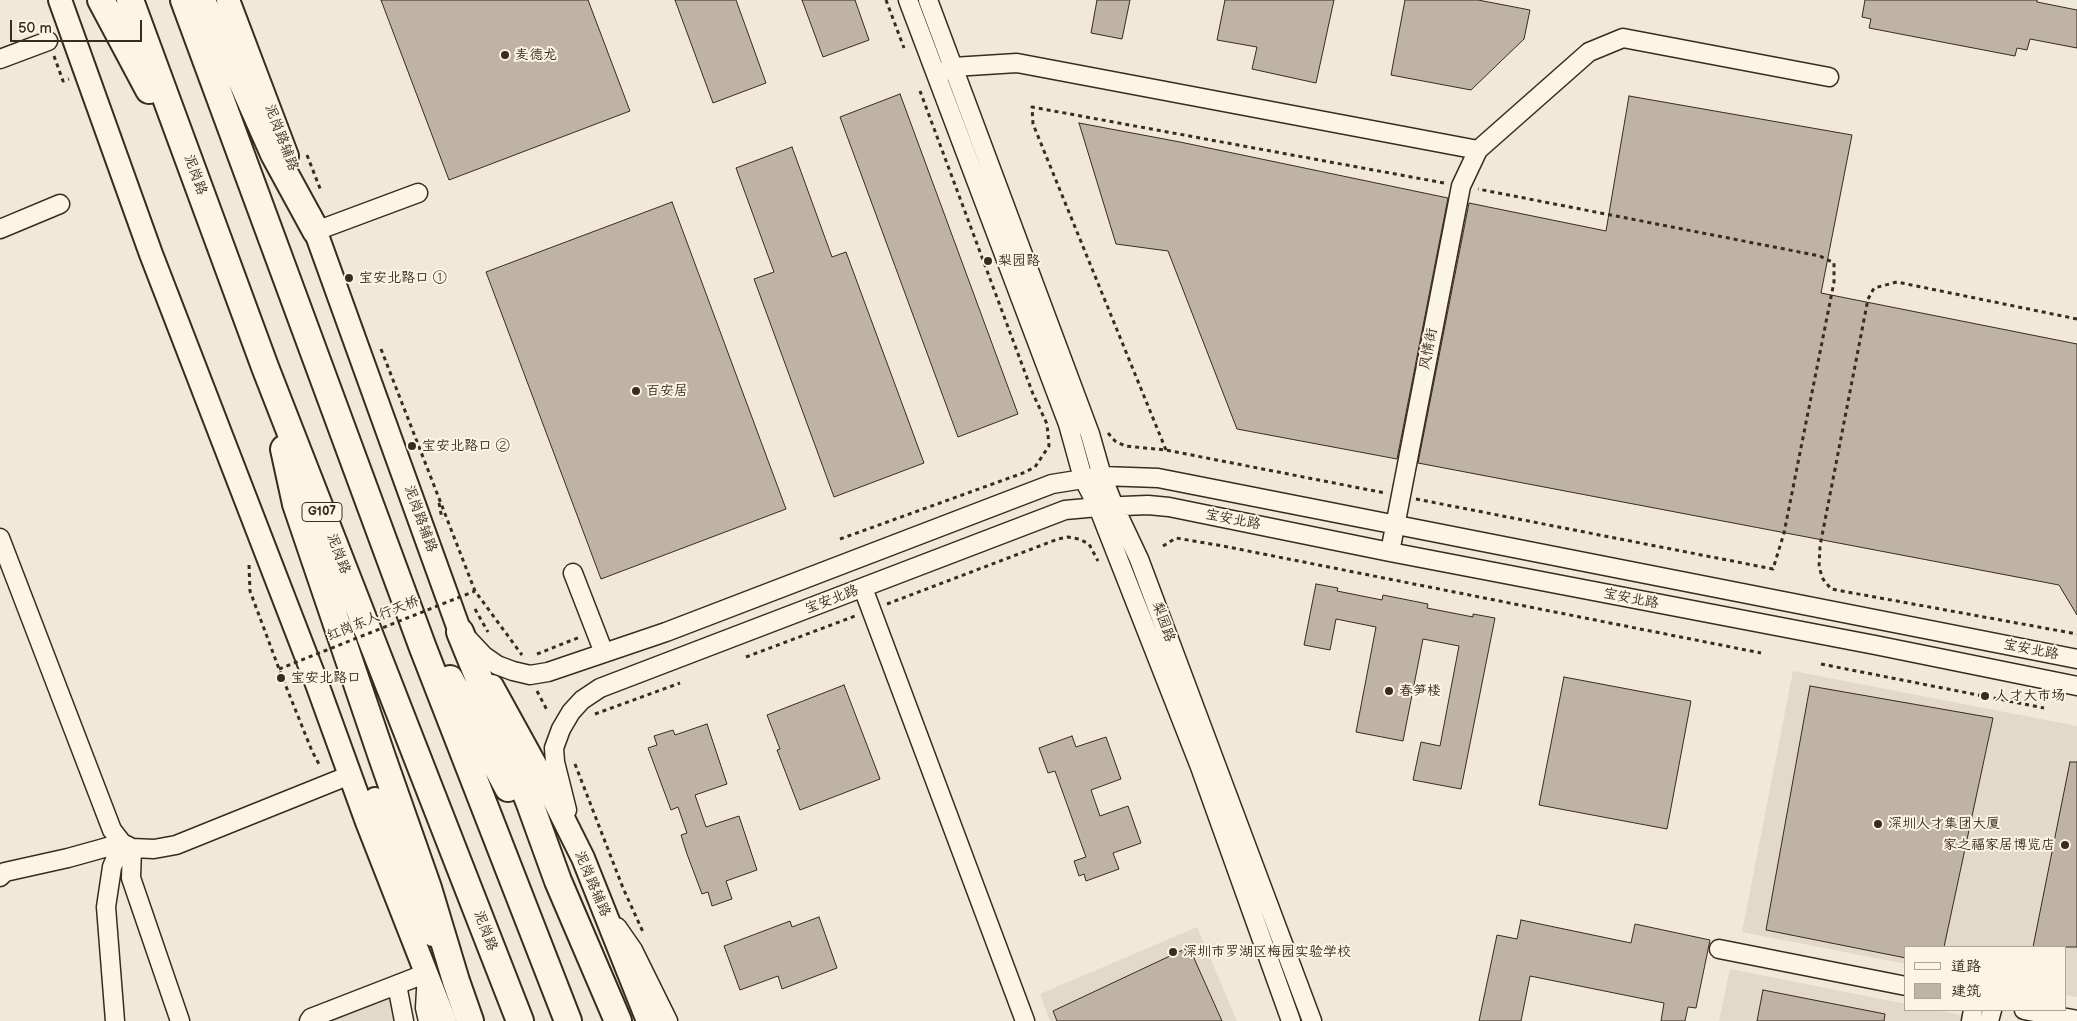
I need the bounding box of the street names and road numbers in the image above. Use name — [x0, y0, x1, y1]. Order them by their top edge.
street label: 泥岗路辅路 — [261, 102, 301, 174]
street label: 泥岗路 — [180, 152, 210, 198]
street label: 风情街 — [1417, 327, 1441, 371]
street label: 泥岗路辅路 — [400, 483, 440, 555]
road number: G107 — [302, 502, 342, 522]
street label: 宝安北路 — [1204, 506, 1262, 534]
street label: 泥岗路 — [323, 531, 353, 577]
street label: 宝安北路 — [803, 582, 861, 618]
street label: 宝安北路 — [1602, 585, 1660, 613]
street label: 红岗东人行天桥 — [324, 593, 422, 645]
street label: 梨园路 — [1148, 599, 1178, 645]
street label: 宝安北路 — [2002, 636, 2060, 664]
street label: 泥岗路辅路 — [571, 849, 613, 919]
street label: 泥岗路 — [470, 908, 500, 954]

